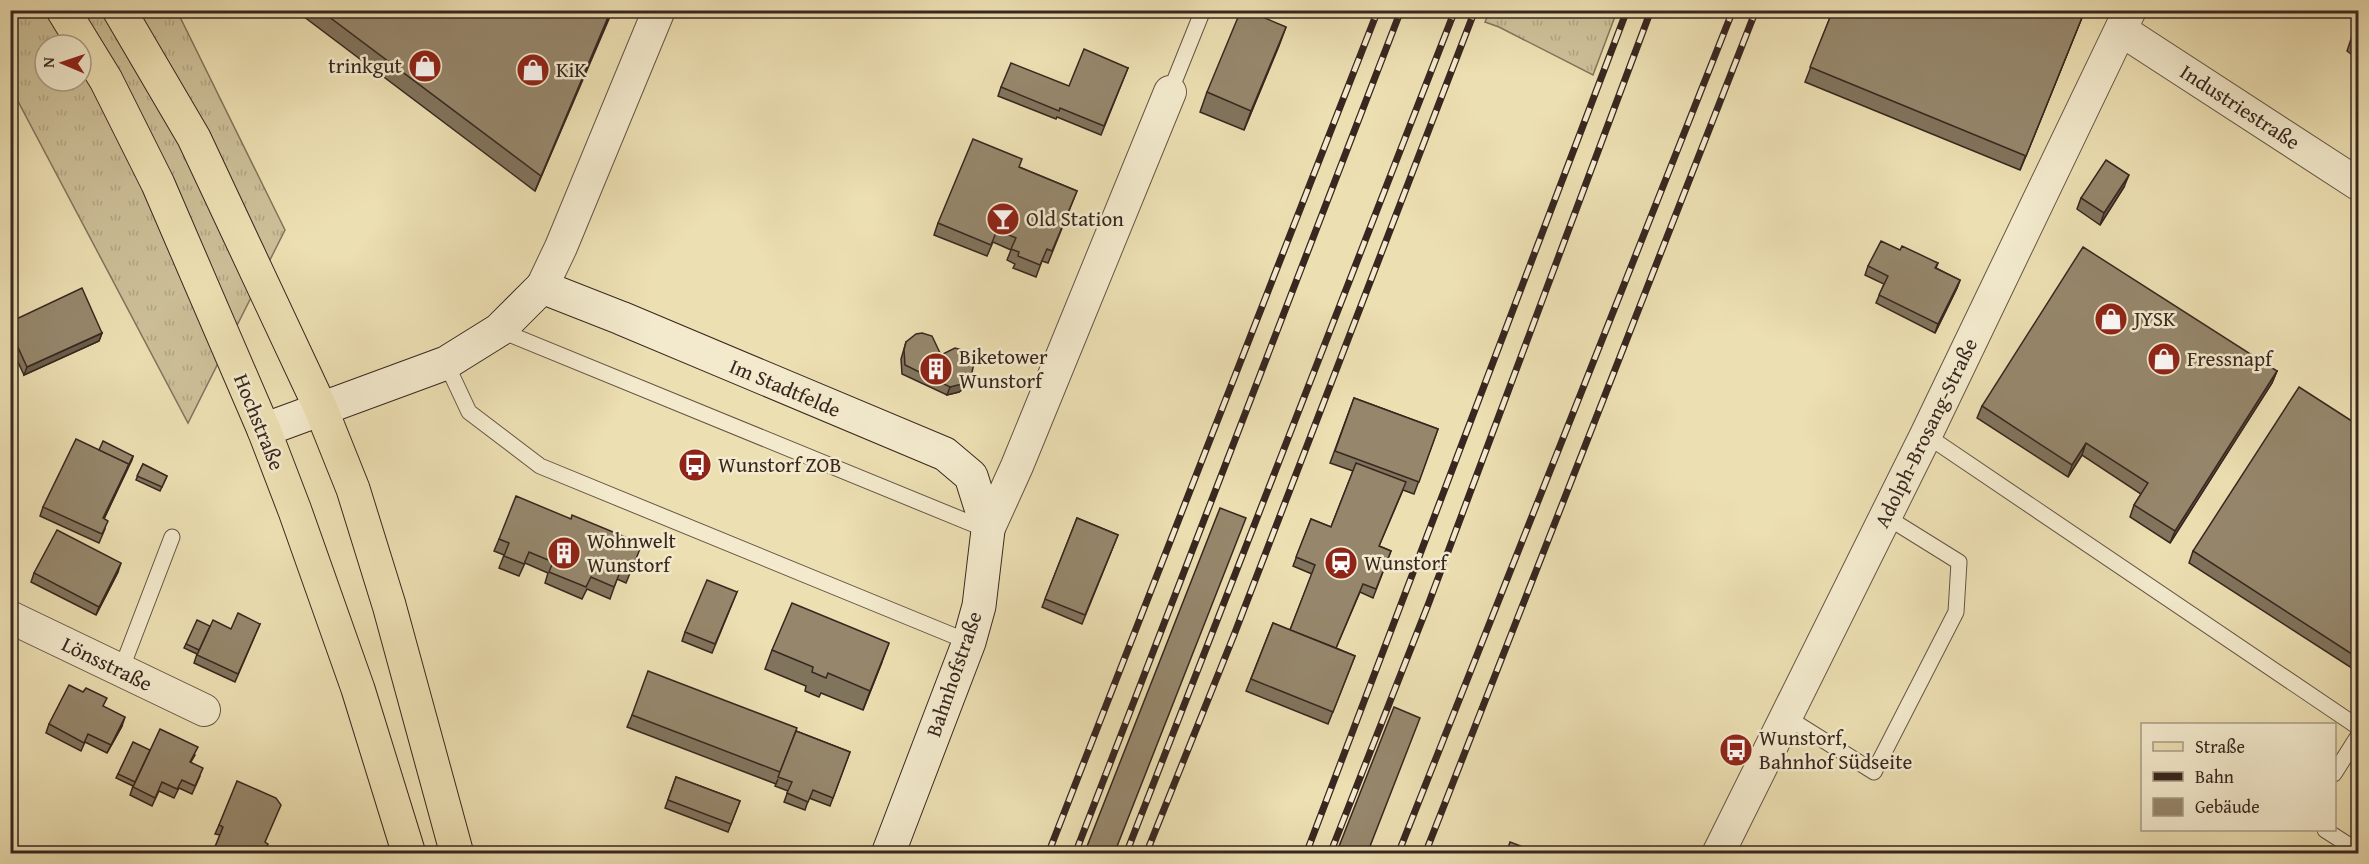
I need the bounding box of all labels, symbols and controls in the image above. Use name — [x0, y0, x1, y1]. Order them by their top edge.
north arrow — [33, 33, 93, 93]
shop icon: trinkgut — [407, 48, 443, 84]
place label: trinkgut — [328, 50, 403, 81]
shop icon: KiK — [515, 52, 551, 88]
place label: KiK — [556, 54, 587, 85]
text: N — [36, 56, 60, 68]
street label: Industriestraße — [2174, 56, 2306, 157]
bar icon: Old Station — [985, 201, 1021, 237]
place label: Old Station — [1026, 203, 1124, 234]
shop icon: JYSK — [2093, 301, 2129, 337]
place label: JYSK — [2131, 303, 2176, 334]
street label: Adolph-Brosang-Straße — [1866, 332, 1985, 533]
place label: Biketower Wunstorf — [959, 341, 1048, 396]
shop icon: Fressnapf — [2146, 341, 2182, 377]
place label: Fressnapf — [2187, 343, 2274, 374]
street label: Im Stadtfelde — [725, 350, 846, 425]
building icon: Biketower Wunstorf — [918, 351, 954, 387]
street label: Hochstraße — [226, 369, 293, 475]
bus stop icon: Wunstorf ZOB — [677, 447, 713, 483]
place label: Wunstorf ZOB — [718, 449, 841, 480]
place label: Wohnwelt Wunstorf — [587, 525, 677, 580]
building icon: Wohnwelt Wunstorf — [546, 535, 582, 571]
station icon: Wunstorf — [1323, 545, 1359, 581]
place label: Wunstorf — [1364, 547, 1449, 578]
street label: Bahnhofstraße — [918, 607, 990, 741]
street label: Lönsstraße — [57, 628, 158, 699]
place label: Wunstorf, Bahnhof Südseite — [1759, 722, 1913, 777]
legend — [2141, 723, 2336, 831]
bus stop icon: Wunstorf, Bahnhof Südseite — [1718, 732, 1754, 768]
text: Straße — [2195, 733, 2245, 760]
text: Bahn — [2195, 763, 2234, 790]
text: Gebäude — [2195, 793, 2260, 820]

